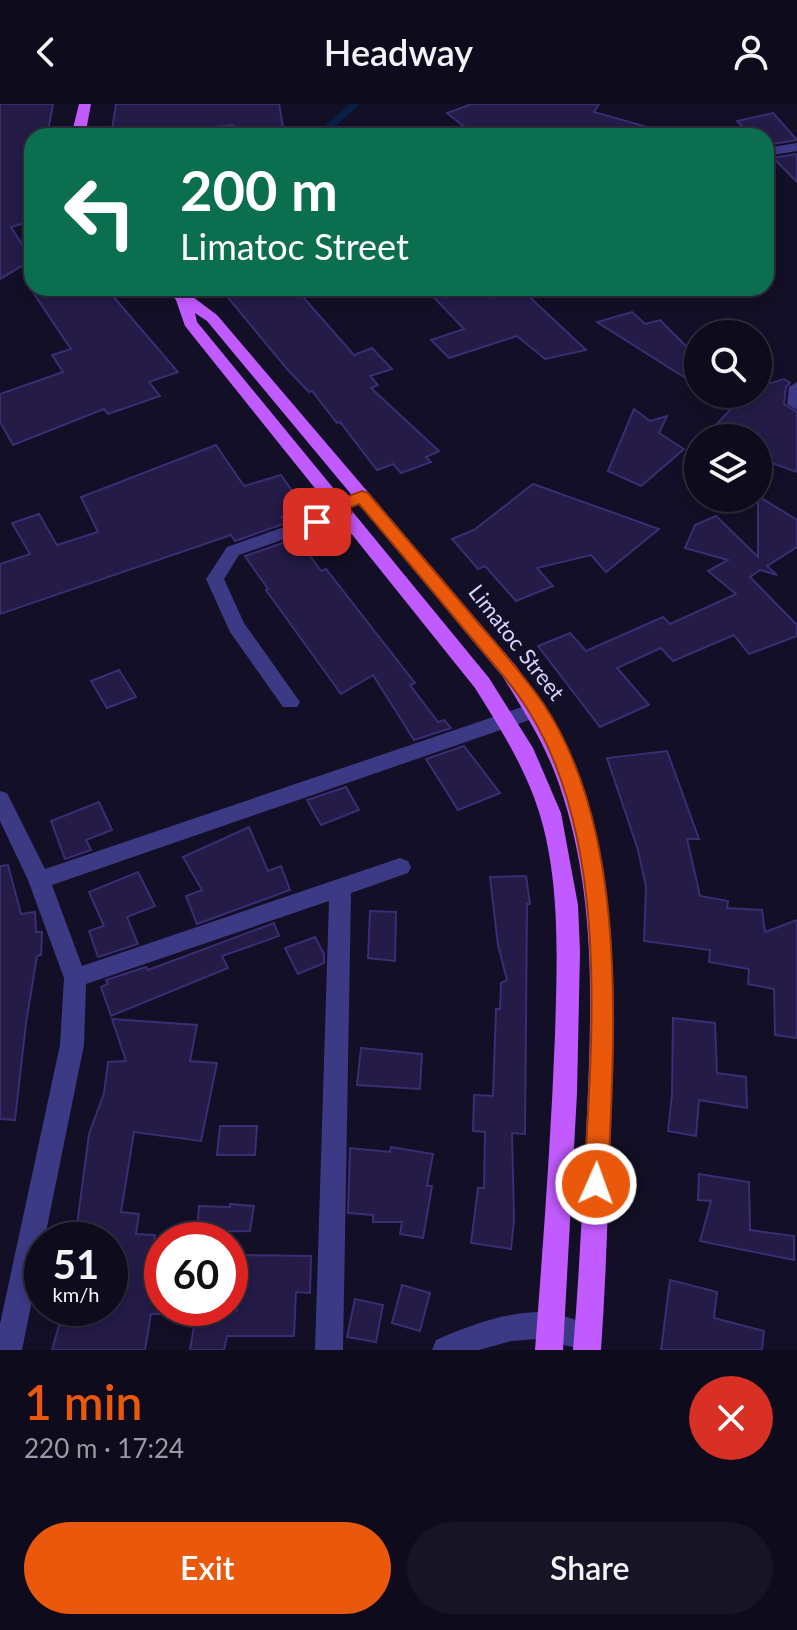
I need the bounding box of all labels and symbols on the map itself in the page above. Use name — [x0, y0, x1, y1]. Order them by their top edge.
pin — [283, 488, 351, 556]
street label: Limatoc Street — [463, 579, 571, 705]
position arrow — [554, 1142, 638, 1226]
speed limit sign: 60 — [144, 1222, 248, 1326]

